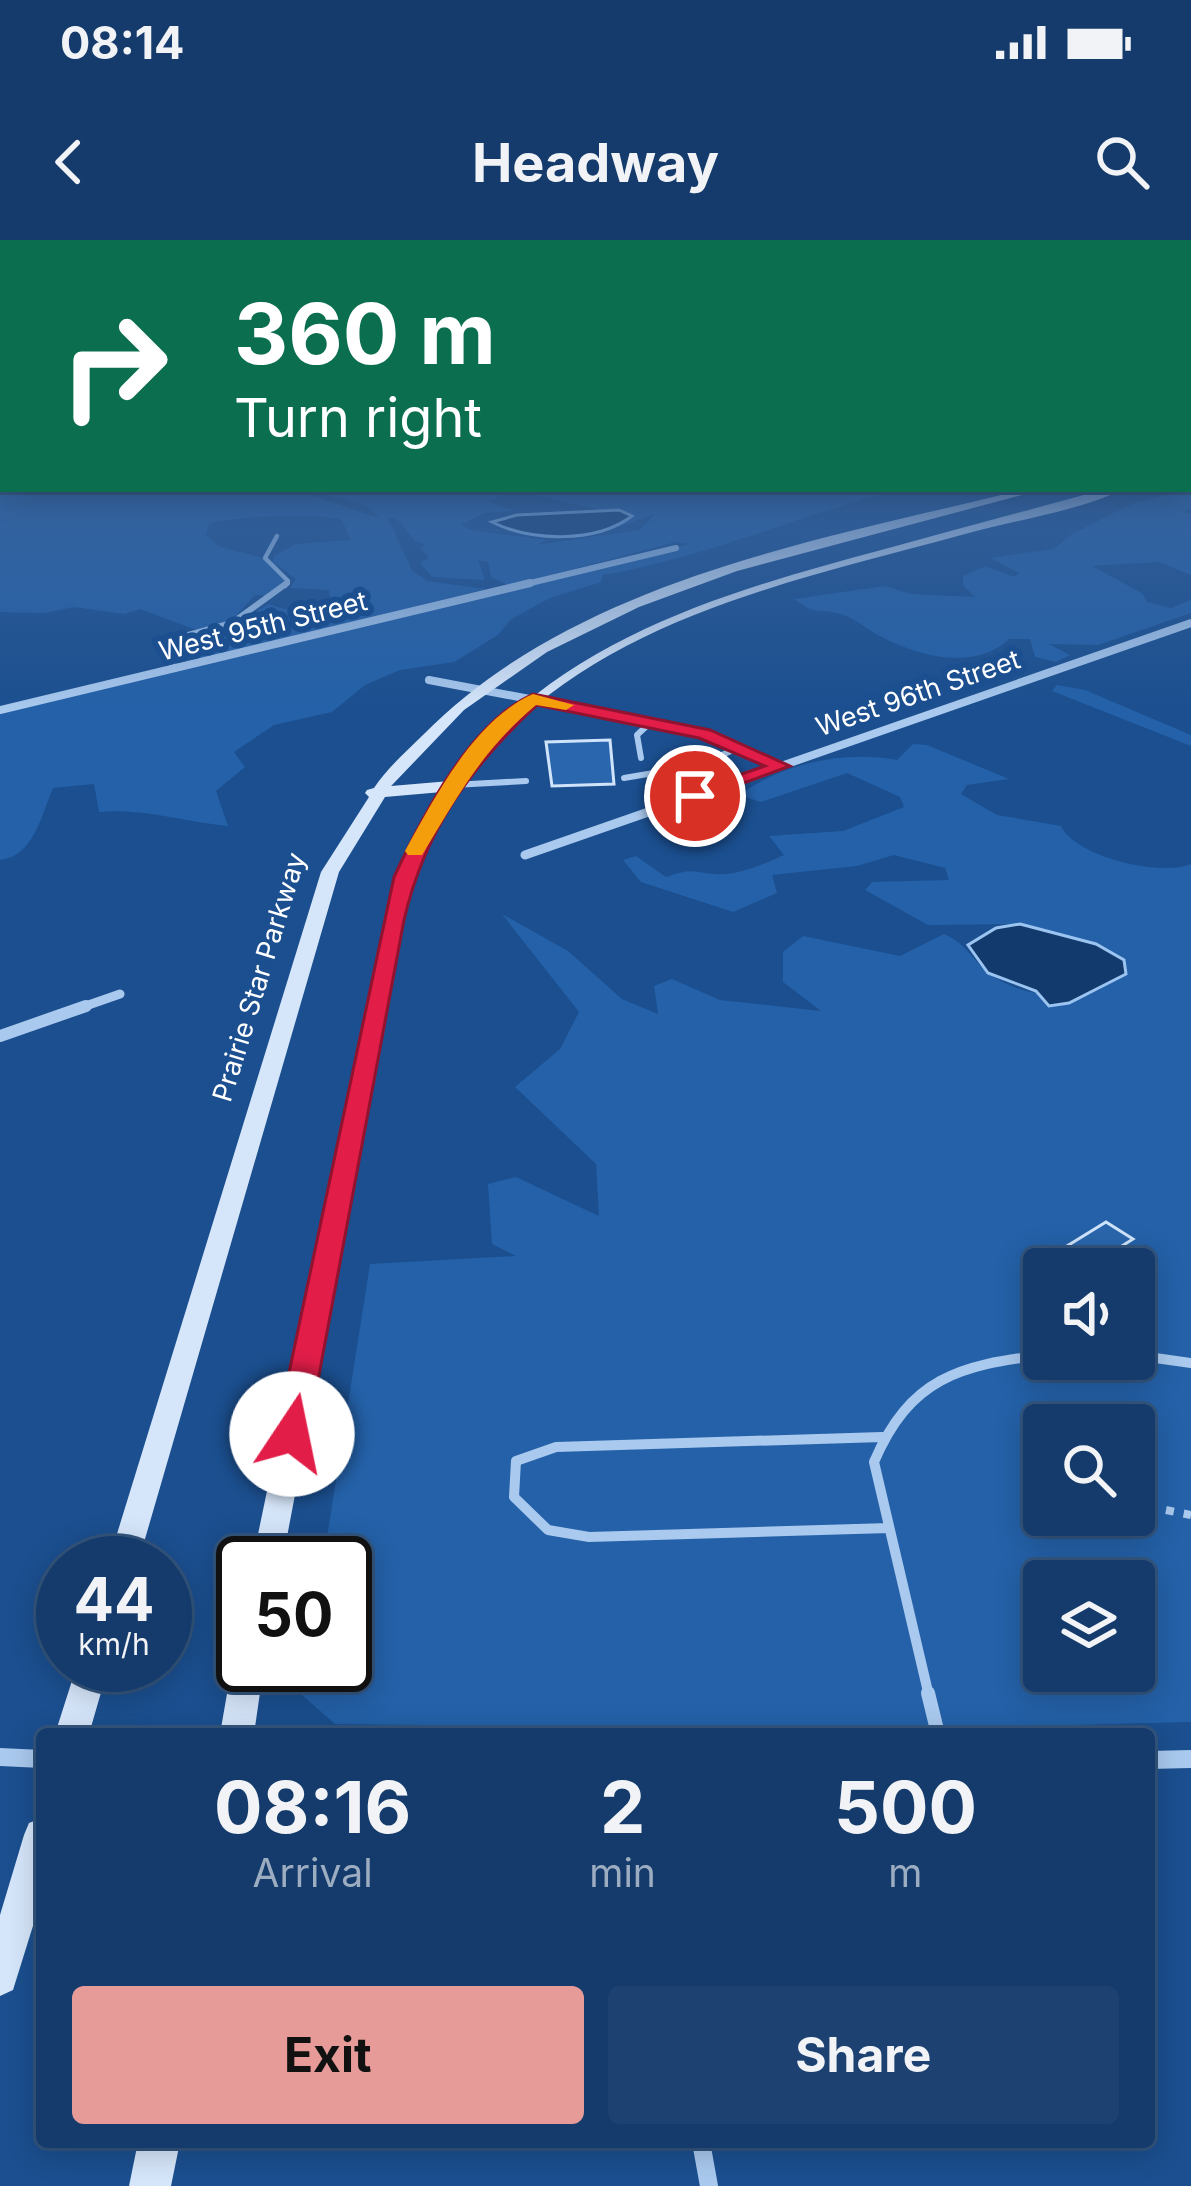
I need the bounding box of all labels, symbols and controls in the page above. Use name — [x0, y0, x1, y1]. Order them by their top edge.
text: 08:14 — [60, 15, 185, 70]
icon: back — [36, 129, 102, 195]
icon: search — [1089, 129, 1155, 195]
text: Headway — [472, 130, 719, 195]
text: 360 m — [234, 283, 496, 384]
icon: right — [36, 288, 192, 444]
text: Turn right — [234, 385, 482, 450]
street label: West 95th Street — [155, 584, 371, 668]
street label: West 96th Street — [812, 643, 1025, 743]
pin — [644, 745, 746, 847]
icon: arrive — [662, 763, 728, 829]
street label: Prairie Star Parkway — [205, 849, 313, 1105]
map controls — [1023, 1248, 1155, 1692]
button: sound — [1023, 1248, 1155, 1380]
position arrow — [229, 1371, 355, 1497]
button: search — [1023, 1404, 1155, 1536]
speed limit sign: 50 — [216, 1536, 372, 1692]
button: layers — [1023, 1560, 1155, 1692]
text: 44 — [73, 1563, 155, 1635]
text: km/h — [78, 1626, 150, 1662]
text: 08:16 — [214, 1763, 411, 1850]
text: 2 — [600, 1763, 645, 1850]
text: 500 — [834, 1763, 977, 1850]
text: Arrival — [253, 1849, 373, 1896]
text: min — [589, 1849, 656, 1896]
text: m — [888, 1849, 923, 1896]
button: Exit — [72, 1986, 584, 2124]
button: Share — [608, 1986, 1119, 2124]

